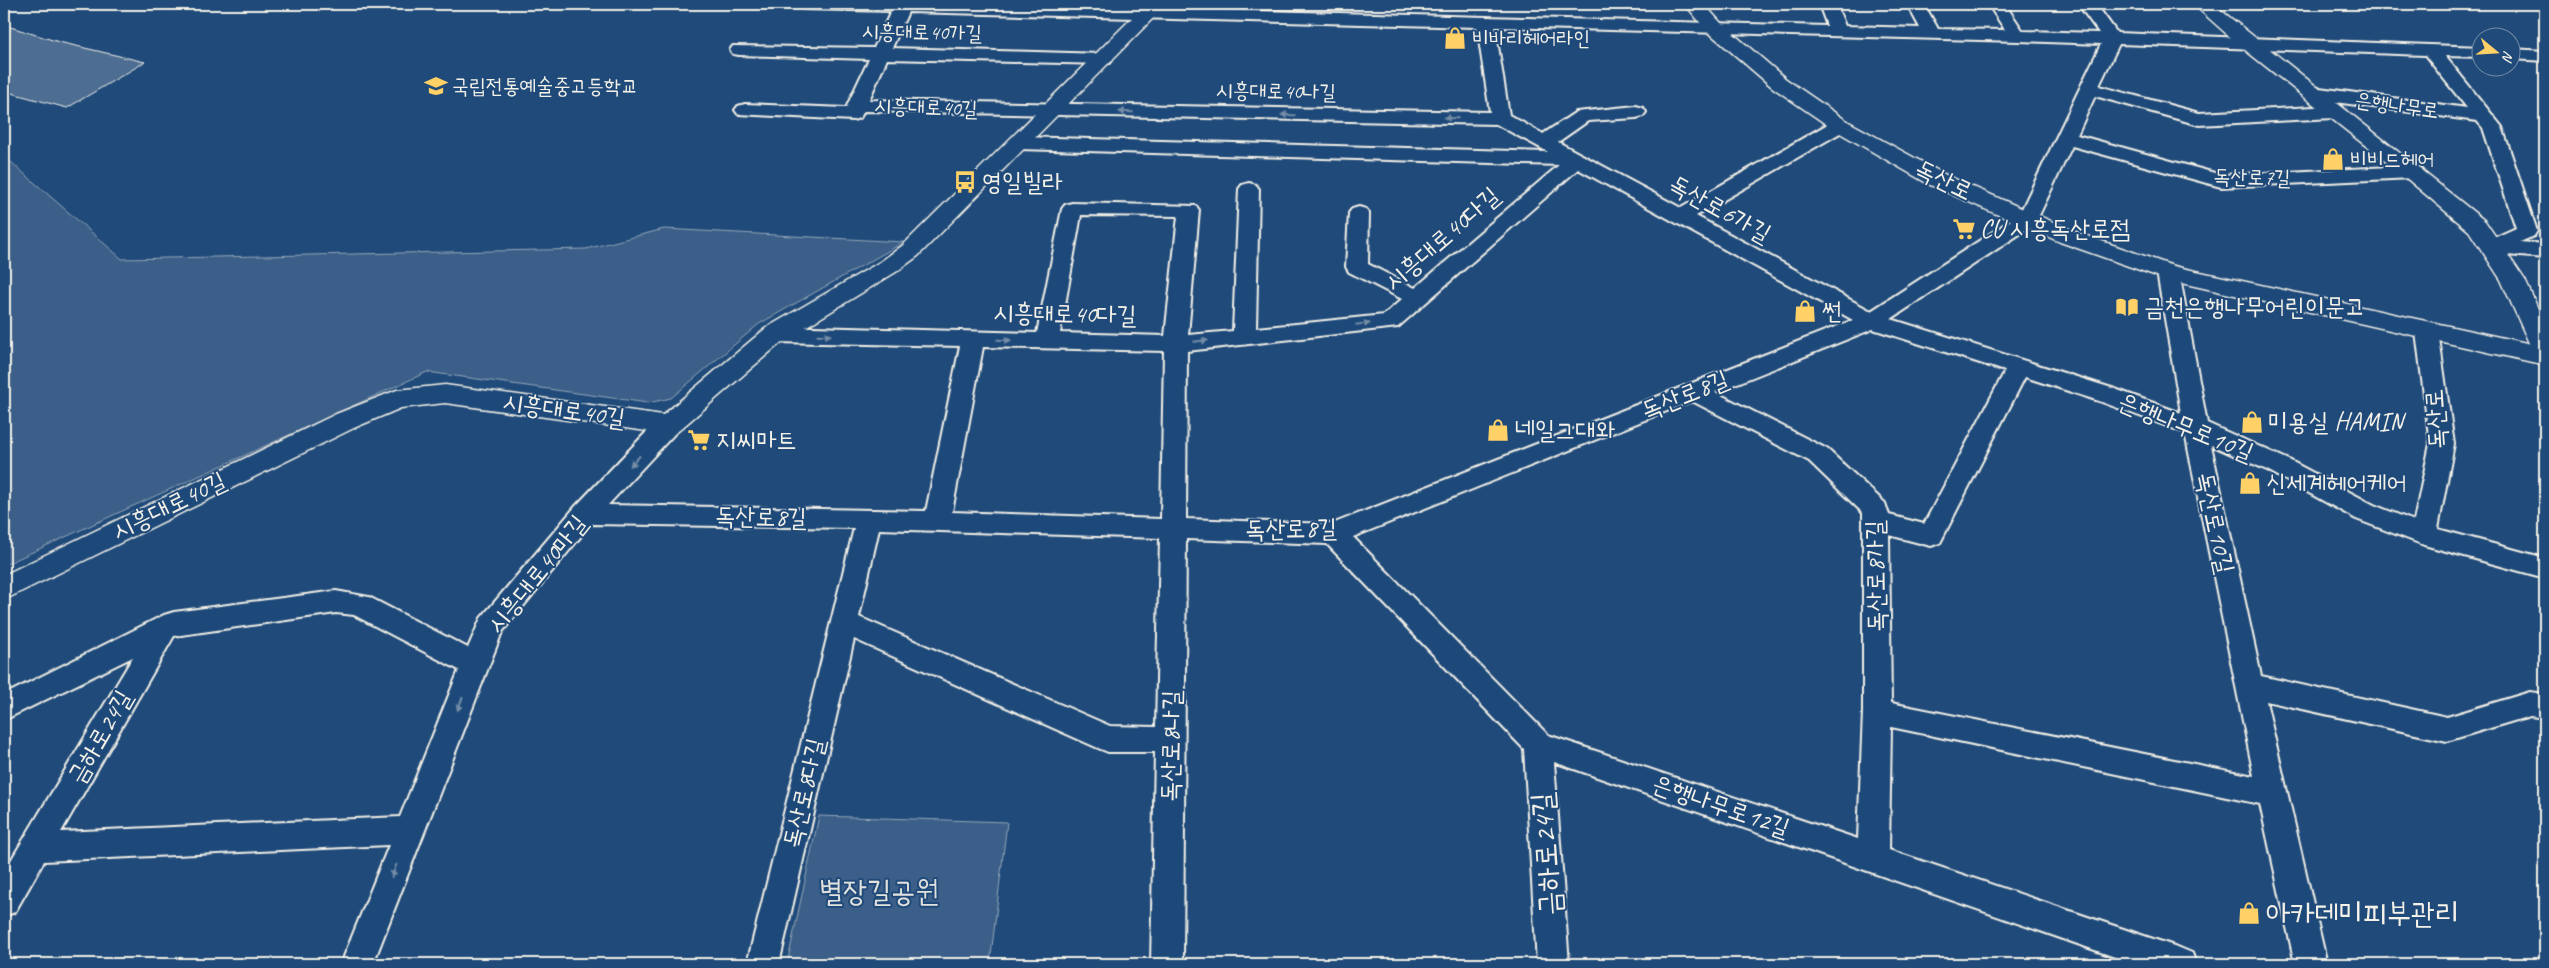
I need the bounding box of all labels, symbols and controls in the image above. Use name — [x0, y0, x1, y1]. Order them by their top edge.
street label: 시흥대로40가길 — [862, 18, 982, 46]
shop icon: 비바리헤어라인 — [1442, 25, 1468, 51]
place label: 비바리헤어라인 — [1472, 25, 1590, 51]
north arrow — [2472, 28, 2522, 78]
text: N — [2498, 49, 2517, 65]
school or university icon: 국립전통예술중고등학교 — [423, 73, 449, 99]
place label: 국립전통예술중고등학교 — [452, 73, 638, 99]
street label: 시흥대로40나길 — [1216, 77, 1336, 105]
street label: 은행나무로 — [2353, 86, 2441, 124]
street label: 시흥대로40길 — [874, 92, 978, 122]
one-way arrow — [1118, 108, 1134, 116]
one-way arrow — [1280, 111, 1296, 119]
one-way arrow — [1443, 113, 1459, 121]
shop icon: 비비드헤어 — [2320, 146, 2346, 172]
place label: 비비드헤어 — [2350, 146, 2435, 172]
street label: 독산로 — [1910, 152, 1978, 208]
street label: 독산로7길 — [2213, 163, 2291, 191]
place label: 영일빌라 — [982, 166, 1062, 198]
street label: 독산로6가길 — [1663, 168, 1777, 250]
bus stop icon: 영일빌라 — [952, 169, 978, 195]
street label: 시흥대로40다길 — [1377, 180, 1507, 298]
place label: CU 시흥독산로점 — [1980, 213, 2130, 245]
supermarket icon: CU 시흥독산로점 — [1951, 216, 1977, 242]
place label: 금천은행나무어린이문고 — [2144, 291, 2365, 323]
library icon: 금천은행나무어린이문고 — [2114, 294, 2140, 320]
place label: 썬 — [1822, 295, 1842, 327]
street label: 시흥대로40다길 — [993, 297, 1137, 331]
shop icon: 썬 — [1792, 298, 1818, 324]
one-way arrow — [1355, 320, 1371, 328]
one-way arrow — [816, 332, 832, 340]
one-way arrow — [996, 336, 1012, 344]
one-way arrow — [1193, 337, 1209, 345]
street label: 독산로8길 — [1636, 363, 1734, 427]
street label: 은행나무로10길 — [2114, 385, 2258, 469]
street label: 시흥대로40길 — [501, 386, 627, 434]
street label: 독산로 — [2418, 388, 2454, 450]
place label: 미용실 HAMIN — [2268, 406, 2407, 438]
shop icon: 미용실 HAMIN — [2239, 409, 2265, 435]
place label: 네일그대와 — [1515, 414, 1616, 446]
shop icon: 네일그대와 — [1485, 417, 1511, 443]
place label: 지씨마트 — [716, 424, 796, 456]
supermarket icon: 지씨마트 — [686, 427, 712, 453]
one-way arrow — [629, 455, 641, 467]
street label: 시흥대로40길 — [107, 465, 231, 547]
place label: 신세계헤어케어 — [2266, 467, 2407, 499]
street label: 독산로10길 — [2189, 469, 2241, 577]
shop icon: 신세계헤어케어 — [2237, 470, 2263, 496]
street label: 독산로8길 — [715, 500, 807, 534]
street label: 시흥대로40마길 — [480, 508, 594, 640]
street label: 독산로8길 — [1245, 512, 1337, 546]
street label: 독산로8가길 — [1859, 520, 1893, 632]
street label: 금하로24길 — [60, 684, 140, 790]
street label: 독산로8나길 — [1154, 690, 1188, 802]
one-way arrow — [456, 696, 463, 711]
street label: 독산로8다길 — [776, 735, 832, 851]
street label: 은행나무로12길 — [1648, 768, 1794, 844]
street label: 금하로24길 — [1523, 791, 1569, 917]
one-way arrow — [390, 864, 398, 879]
park label: 별장길공원 — [819, 872, 939, 910]
place label: 아카데미피부관리 — [2266, 894, 2459, 932]
shop icon: 아카데미피부관리 — [2236, 900, 2262, 926]

